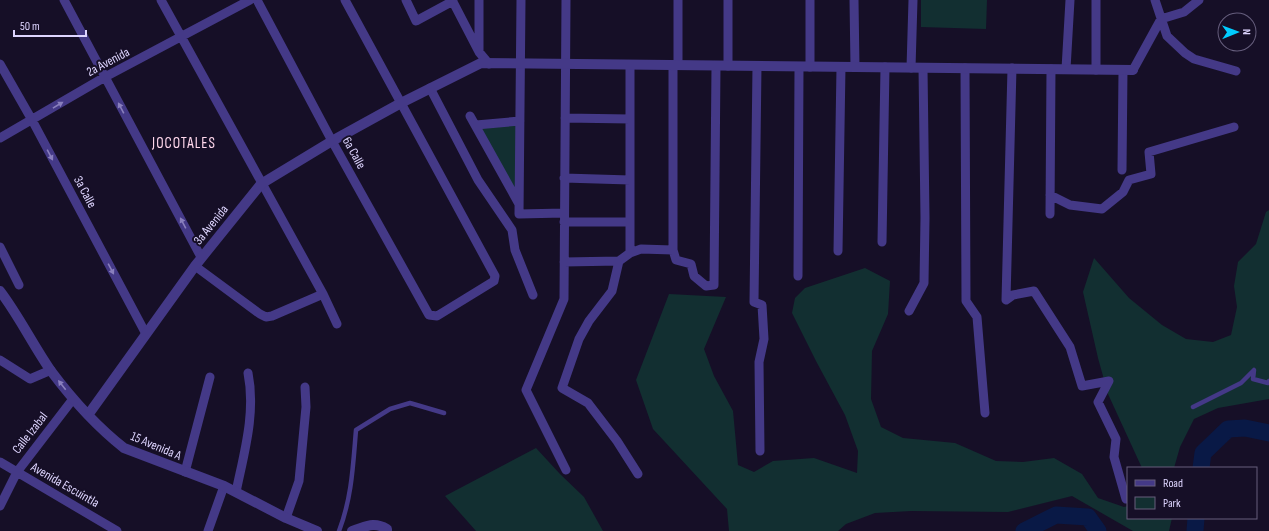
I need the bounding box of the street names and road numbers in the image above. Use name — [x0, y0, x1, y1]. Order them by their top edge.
street label: 2a Avenida — [84, 44, 132, 80]
street label: 6a Calle — [339, 134, 369, 172]
street label: 3a Calle — [70, 173, 100, 211]
street label: 3a Avenida — [190, 202, 232, 248]
street label: Calle Izabal — [9, 409, 51, 457]
street label: 15 Avenida A — [128, 428, 184, 464]
street label: Avenida Escuintla — [27, 459, 102, 511]

